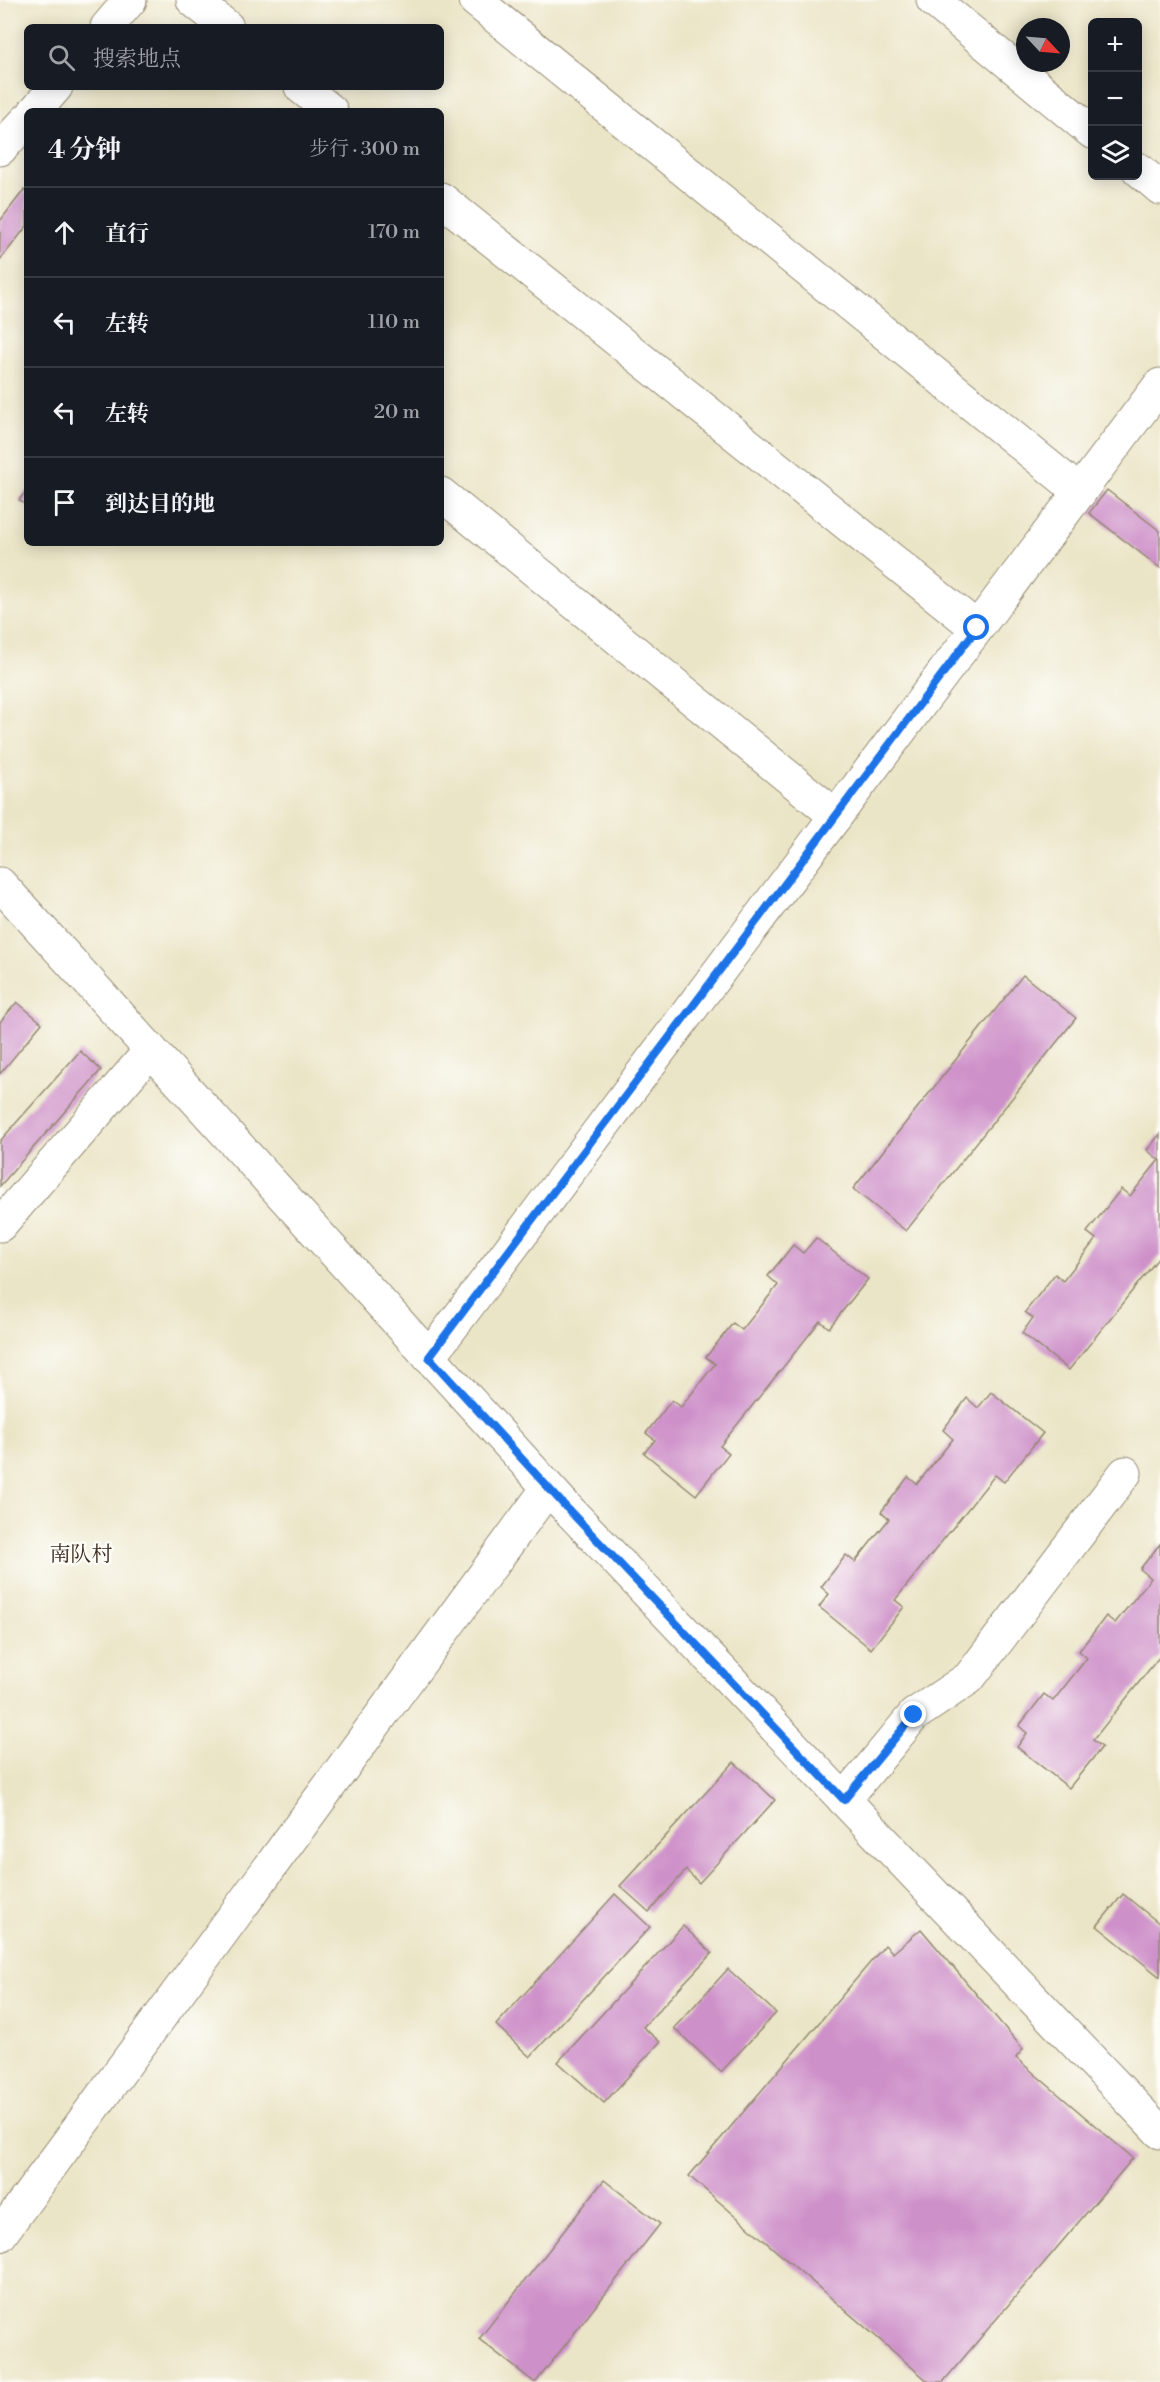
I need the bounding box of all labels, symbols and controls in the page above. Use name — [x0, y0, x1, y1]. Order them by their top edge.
north arrow — [1016, 18, 1070, 72]
map controls — [1088, 18, 1142, 180]
button: + — [1088, 18, 1142, 72]
search box — [24, 24, 444, 90]
icon: search — [45, 41, 78, 74]
text: 搜索地点 — [93, 46, 181, 73]
button: − — [1088, 72, 1142, 126]
button: layers — [1088, 126, 1142, 180]
text: 4 分钟 — [48, 134, 122, 166]
text: 步行 · 300 m — [309, 137, 420, 162]
icon: ahead — [48, 216, 81, 249]
text: 170 m — [368, 220, 420, 245]
text: 直行 — [105, 221, 149, 248]
icon: left — [48, 306, 81, 339]
text: 110 m — [368, 310, 420, 335]
text: 左转 — [105, 311, 149, 338]
icon: left — [48, 396, 81, 429]
text: 20 m — [374, 400, 420, 425]
text: 左转 — [105, 401, 149, 428]
icon: arrive — [48, 486, 81, 519]
text: 到达目的地 — [105, 491, 215, 518]
route start — [963, 614, 989, 640]
district label: 南队村 — [50, 1542, 113, 1568]
route end — [900, 1701, 926, 1727]

